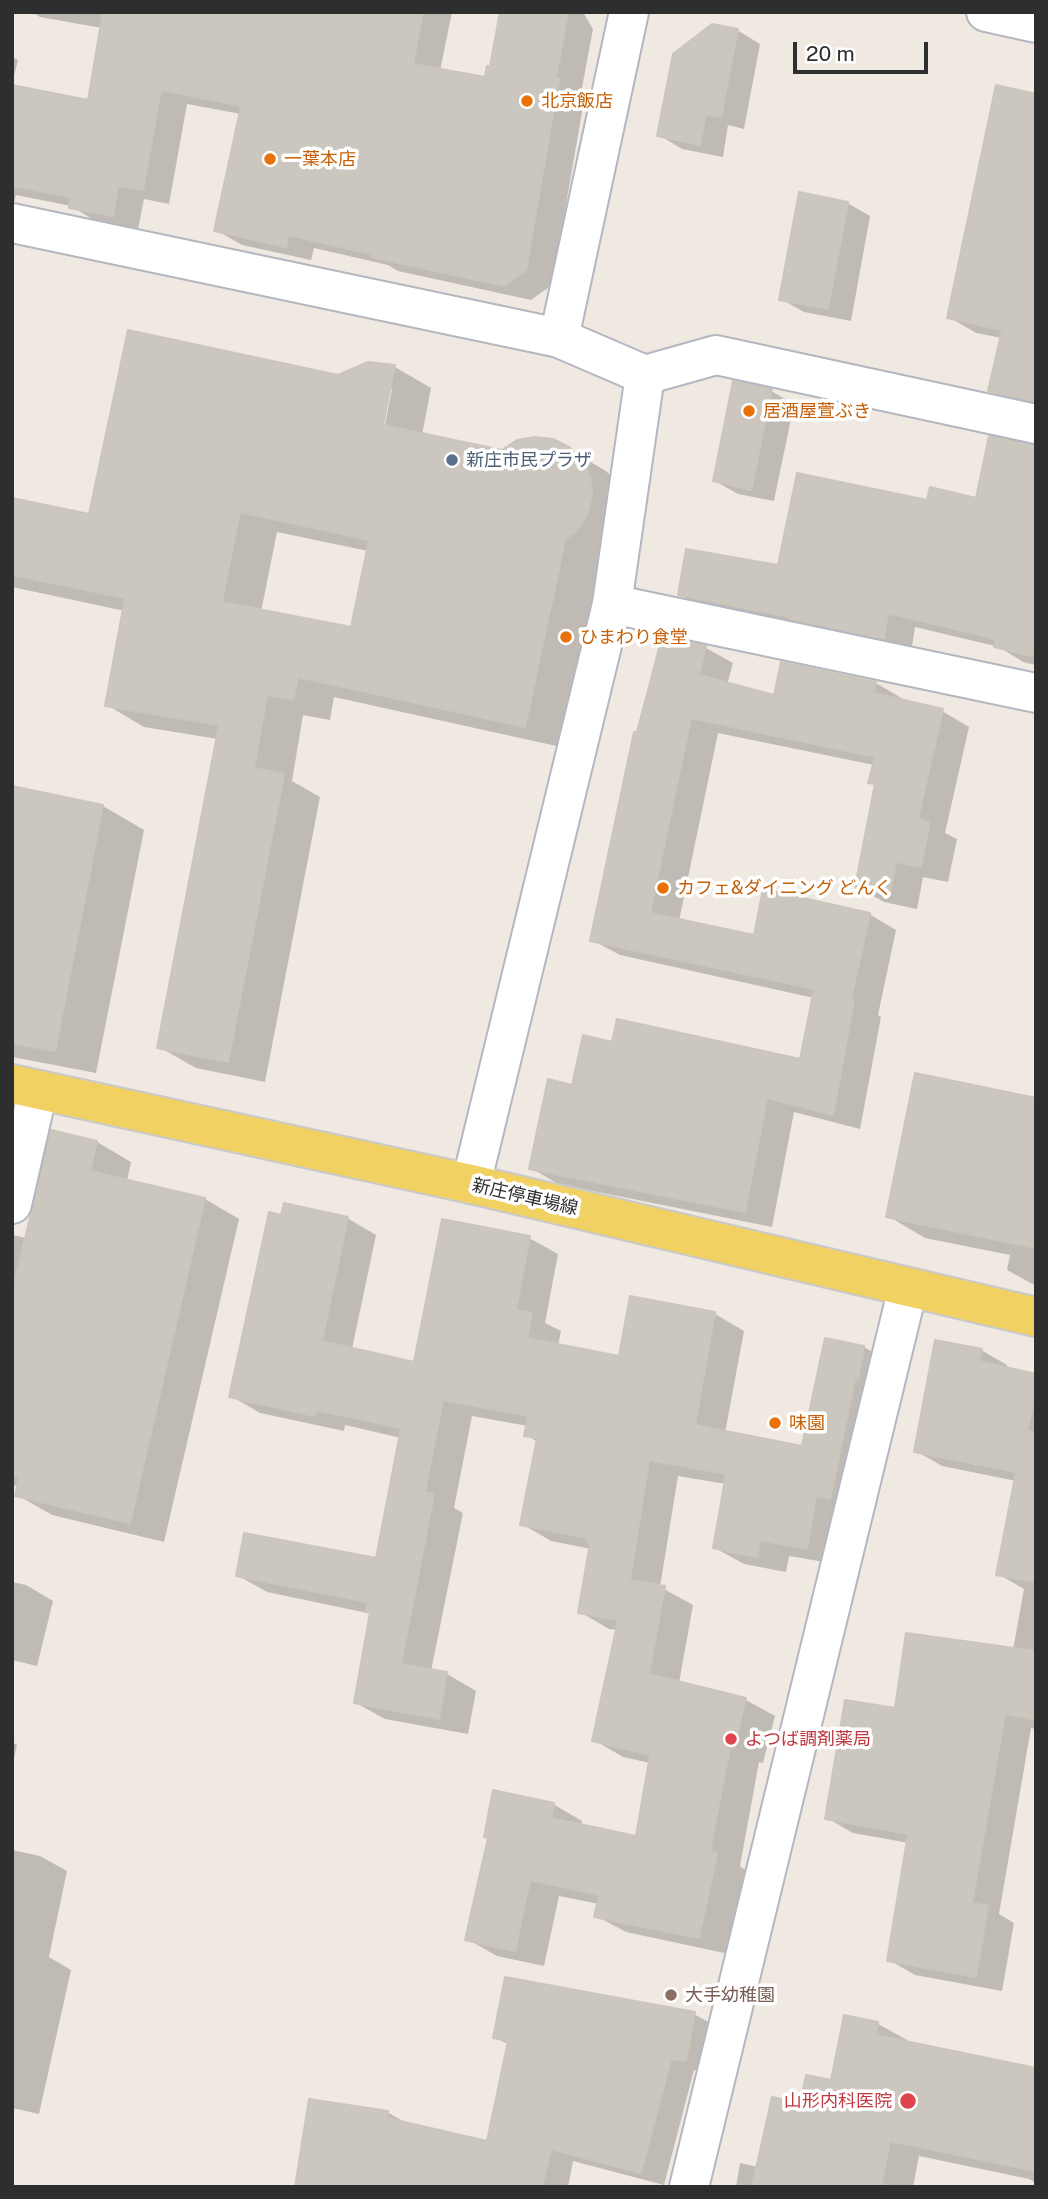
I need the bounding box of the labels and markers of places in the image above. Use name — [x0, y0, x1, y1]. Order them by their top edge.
place label: 北京飯店 — [541, 90, 613, 112]
marker: 北京飯店 — [519, 93, 535, 109]
place label: 一葉本店 — [284, 148, 356, 170]
marker: 一葉本店 — [262, 151, 278, 167]
place label: 居酒屋萱ぶき — [763, 400, 871, 422]
marker: 居酒屋萱ぶき — [741, 403, 757, 419]
place label: 新庄市民プラザ — [466, 449, 592, 471]
marker: 新庄市民プラザ — [444, 452, 460, 468]
place label: ひまわり食堂 — [580, 626, 688, 648]
marker: ひまわり食堂 — [558, 629, 574, 645]
place label: カフェ&ダイニング どんく — [677, 877, 892, 899]
marker: カフェ&ダイニング どんく — [655, 880, 671, 896]
place label: 味園 — [789, 1412, 825, 1434]
marker: 味園 — [767, 1415, 783, 1431]
place label: よつば調剤薬局 — [745, 1728, 871, 1750]
marker: よつば調剤薬局 — [723, 1731, 739, 1747]
place label: 大手幼稚園 — [685, 1984, 775, 2006]
marker: 大手幼稚園 — [663, 1987, 679, 2003]
place label: 山形内科医院 — [784, 2090, 892, 2112]
marker: 山形内科医院 — [898, 2091, 918, 2111]

